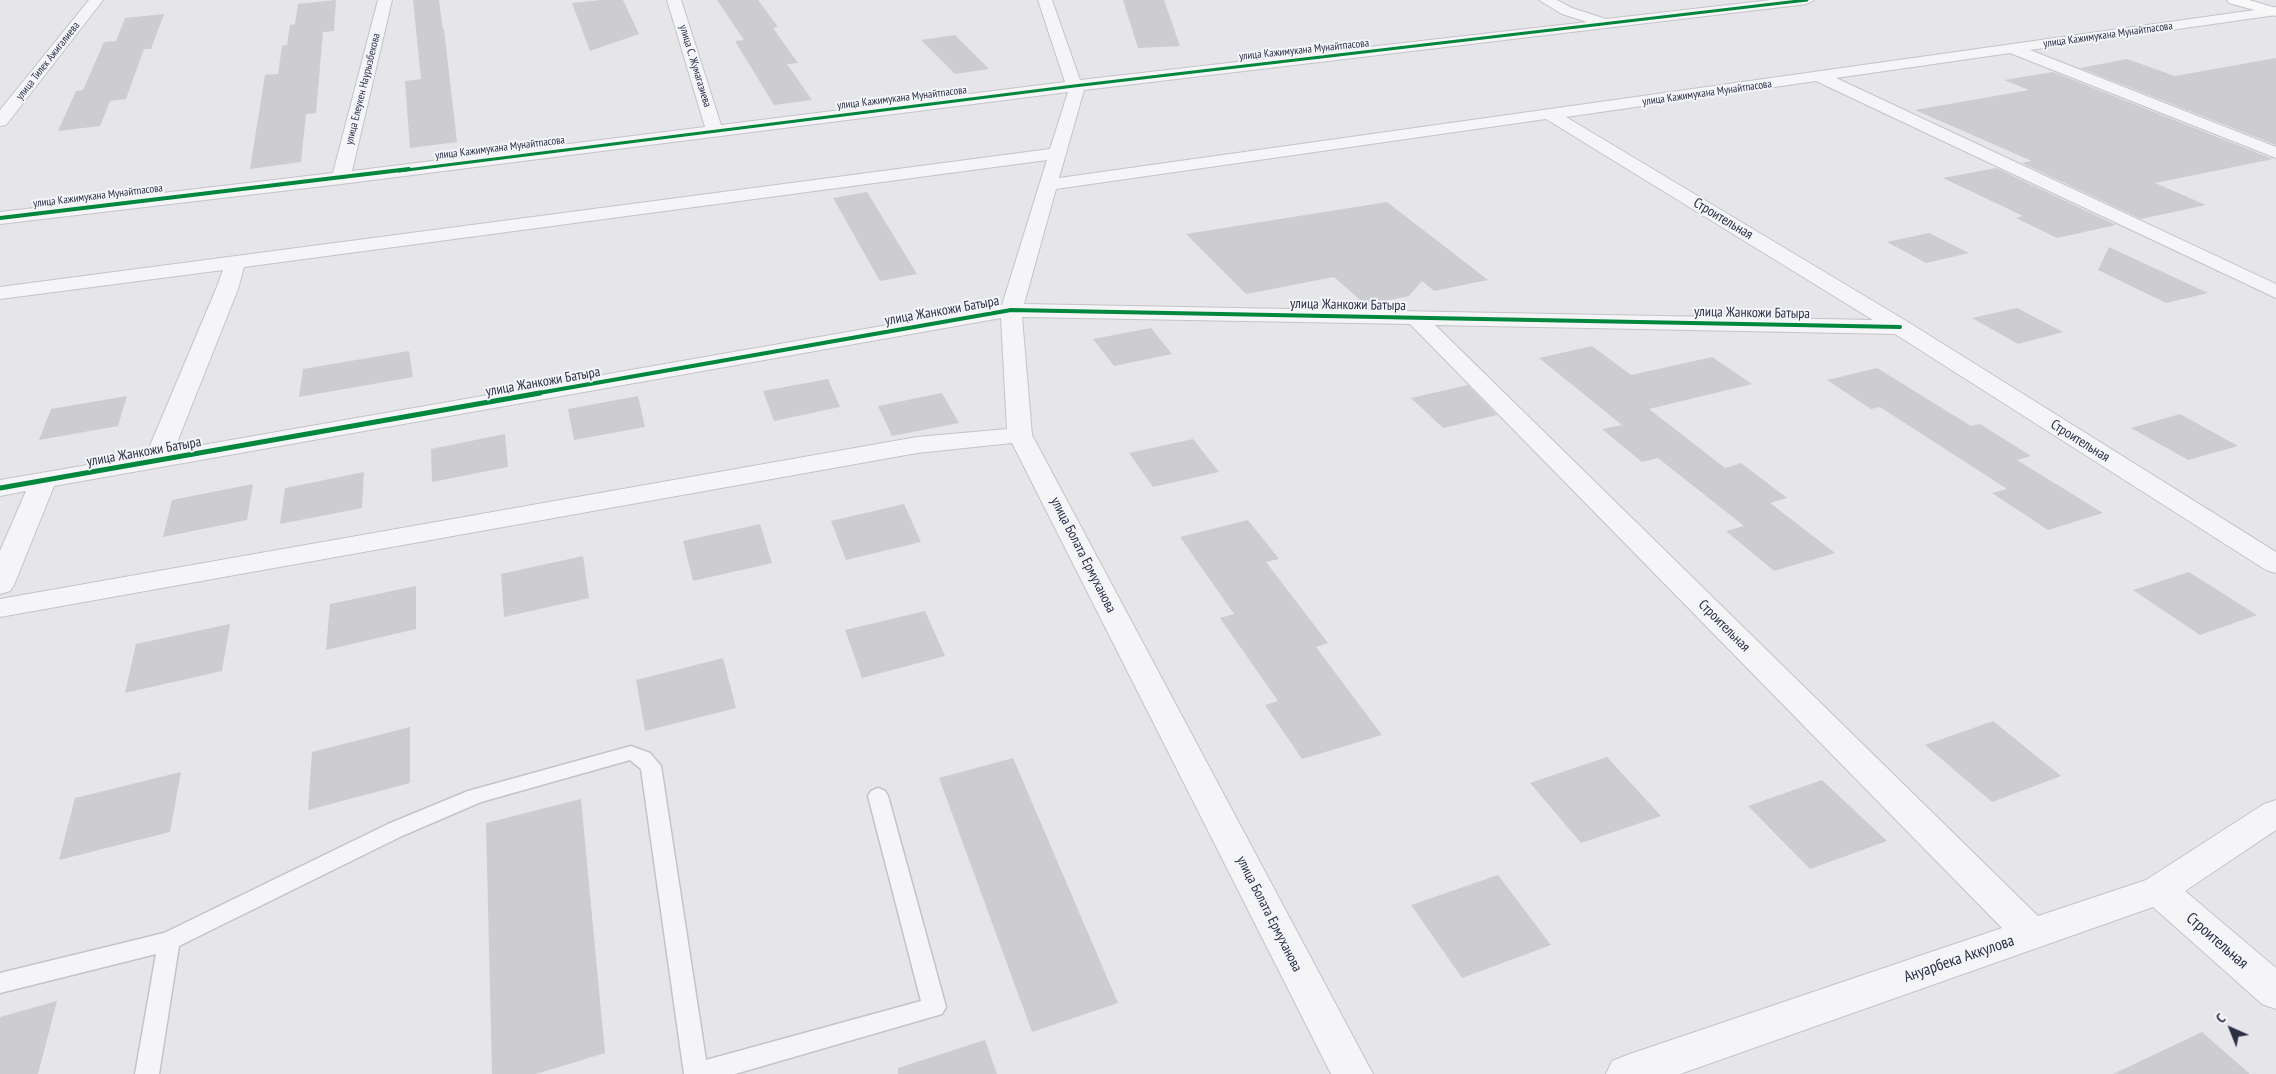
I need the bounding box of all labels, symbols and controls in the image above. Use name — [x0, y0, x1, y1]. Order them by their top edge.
street label: улица Тилек Ажигалиева — [13, 19, 83, 103]
street label: улица Кажимукана Мунайтпасова — [2042, 19, 2174, 51]
street label: улица С. Жумагазиева — [676, 23, 714, 109]
street label: улица Елеукен Наурызбекова — [343, 32, 383, 146]
street label: улица Кажимукана Мунайтпасова — [1238, 37, 1370, 63]
street label: улица Кажимукана Мунайтпасова — [1641, 77, 1773, 109]
street label: улица Кажимукана Мунайтпасова — [836, 83, 968, 113]
street label: улица Кажимукана Мунайтпасова — [434, 133, 566, 163]
street label: улица Кажимукана Мунайтпасова — [32, 181, 164, 211]
street label: Строительная — [1690, 195, 1756, 243]
street label: улица Жанкожи Батыра — [883, 293, 1001, 329]
street label: улица Жанкожи Батыра — [1290, 296, 1406, 314]
street label: улица Жанкожи Батыра — [1694, 304, 1810, 322]
street label: улица Жанкожи Батыра — [484, 364, 602, 400]
street label: Строительная — [2047, 416, 2113, 466]
street label: улица Жанкожи Батыра — [85, 434, 203, 470]
street label: улица Болата Ермуханова — [1047, 494, 1119, 616]
street label: Строительная — [1695, 597, 1753, 655]
street label: улица Болата Ермуханова — [1233, 853, 1305, 975]
street label: Строительная — [2182, 909, 2252, 973]
street label: Ануарбека Аккулова — [1901, 931, 2017, 987]
north arrow — [2206, 1004, 2256, 1054]
text: С — [2212, 1010, 2229, 1027]

